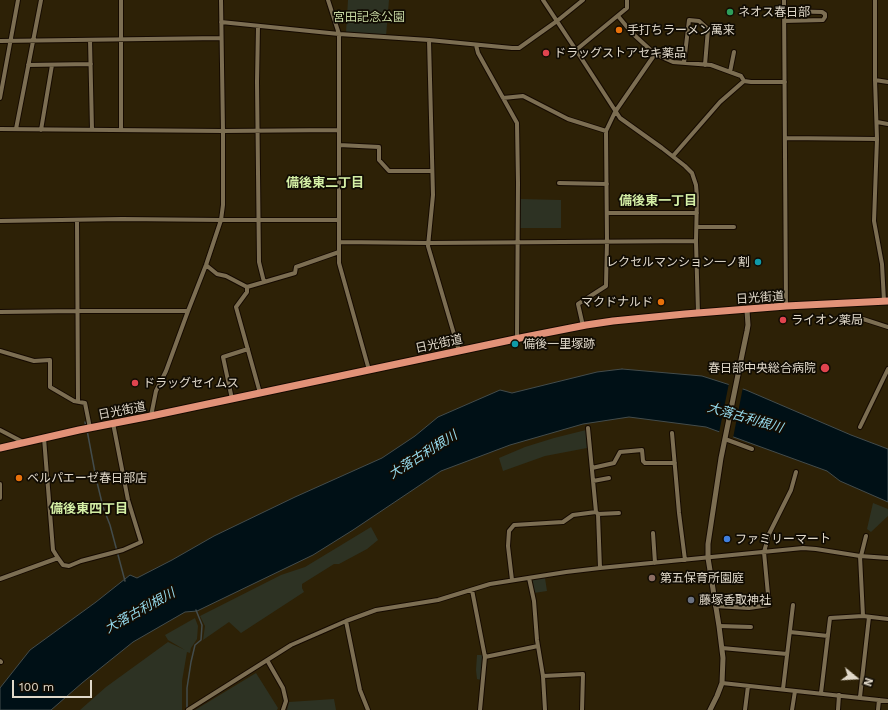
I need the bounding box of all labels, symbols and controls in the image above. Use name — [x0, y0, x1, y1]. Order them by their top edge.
place label: ネオス春日部 — [738, 5, 810, 19]
marker: ネオス春日部 — [725, 7, 735, 17]
park label: 宮田記念公園 — [333, 10, 405, 24]
place label: 手打ちラーメン萬来 — [627, 23, 735, 37]
marker: 手打ちラーメン萬来 — [614, 25, 624, 35]
place label: ドラッグストアセキ薬品 — [554, 46, 686, 60]
marker: ドラッグストアセキ薬品 — [541, 48, 551, 58]
district label: 備後東二丁目 — [286, 175, 364, 191]
district label: 備後東一丁目 — [619, 193, 697, 209]
place label: レクセルマンション一ノ割 — [606, 255, 750, 269]
marker: レクセルマンション一ノ割 — [753, 257, 763, 267]
street label: 日光街道 — [736, 289, 784, 307]
place label: マクドナルド — [581, 295, 653, 309]
marker: マクドナルド — [656, 297, 666, 307]
place label: ライオン薬局 — [791, 313, 863, 327]
marker: ライオン薬局 — [778, 315, 788, 325]
street label: 日光街道 — [414, 332, 464, 356]
place label: 備後一里塚跡 — [523, 337, 595, 351]
marker: 備後一里塚跡 — [510, 339, 520, 349]
place label: 春日部中央総合病院 — [708, 361, 816, 375]
marker: 春日部中央総合病院 — [819, 362, 831, 374]
place label: ドラッグセイムス — [143, 376, 239, 390]
marker: ドラッグセイムス — [130, 378, 140, 388]
street label: 日光街道 — [97, 399, 147, 423]
water label: 大落古利根川 — [705, 400, 785, 436]
water label: 大落古利根川 — [386, 428, 460, 482]
place label: ベルパエーゼ春日部店 — [27, 471, 147, 485]
marker: ベルパエーゼ春日部店 — [14, 473, 24, 483]
district label: 備後東四丁目 — [50, 501, 128, 517]
place label: ファミリーマート — [735, 532, 831, 546]
marker: ファミリーマート — [722, 534, 732, 544]
place label: 第五保育所園庭 — [660, 571, 744, 585]
marker: 第五保育所園庭 — [647, 573, 657, 583]
water label: 大落古利根川 — [102, 585, 178, 637]
place label: 藤塚香取神社 — [699, 593, 771, 607]
marker: 藤塚香取神社 — [686, 595, 696, 605]
north arrow — [836, 658, 876, 698]
scale bar — [14, 672, 94, 698]
text: N — [860, 676, 875, 688]
text: 100 m — [19, 680, 54, 694]

